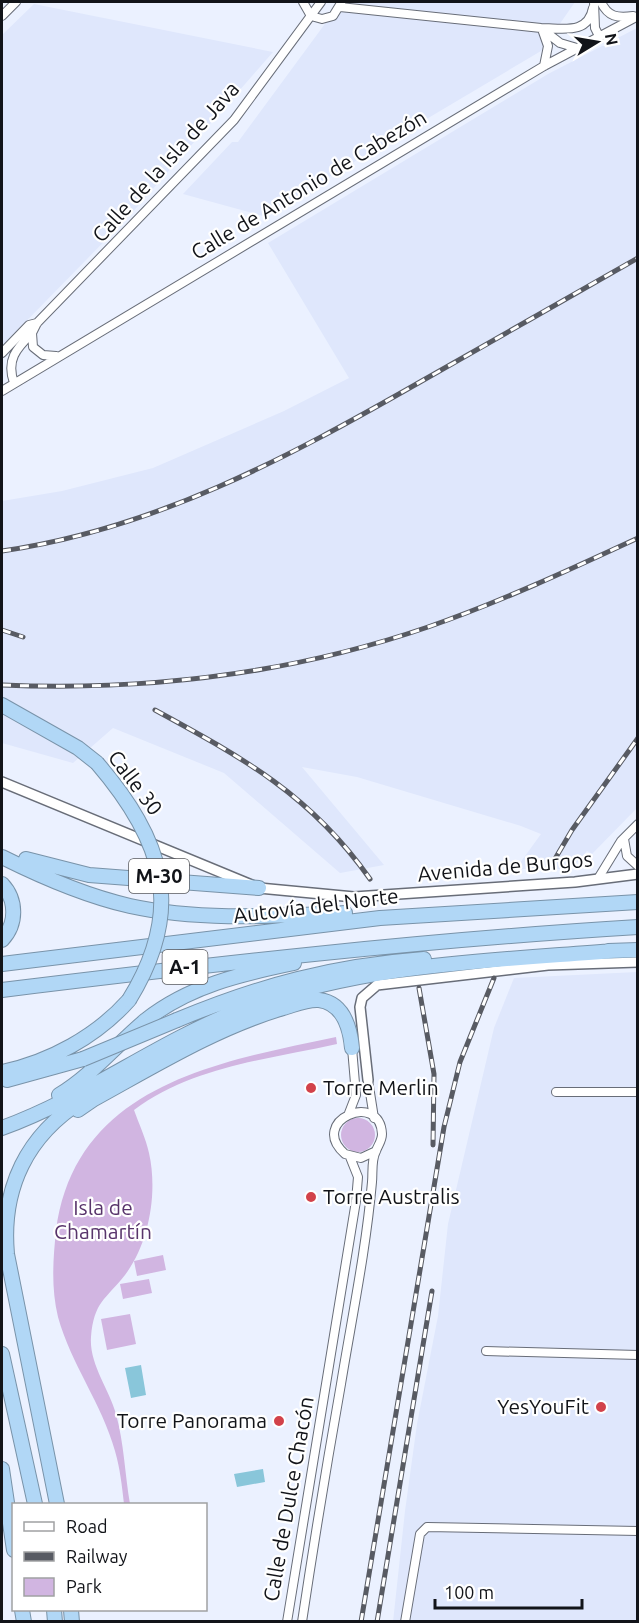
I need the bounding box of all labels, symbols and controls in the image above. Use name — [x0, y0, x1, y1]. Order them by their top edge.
north arrow — [567, 12, 627, 72]
text: N — [602, 32, 622, 47]
street label: Calle de la Isla de Java — [87, 76, 244, 246]
street label: Calle de Antonio de Cabezón — [187, 104, 430, 264]
street label: Calle 30 — [104, 745, 168, 819]
street label: Avenida de Burgos — [416, 846, 593, 886]
road number: M-30 — [129, 859, 189, 893]
street label: Autovía del Norte — [232, 883, 400, 927]
road number: A-1 — [162, 950, 207, 984]
place label: Torre Merlin — [323, 1075, 439, 1099]
marker: Torre Merlin — [304, 1081, 318, 1095]
place label: Torre Australis — [323, 1184, 460, 1208]
marker: Torre Australis — [304, 1190, 318, 1204]
park label: Isla de Chamartín — [54, 1195, 152, 1243]
street label: Calle de Dulce Chacón — [258, 1394, 318, 1603]
place label: YesYouFit — [497, 1394, 589, 1418]
marker: YesYouFit — [594, 1400, 608, 1414]
place label: Torre Panorama — [117, 1408, 267, 1432]
marker: Torre Panorama — [272, 1414, 286, 1428]
legend — [12, 1503, 207, 1611]
text: Road — [66, 1516, 108, 1536]
text: Railway — [66, 1546, 128, 1566]
scale bar — [435, 1572, 582, 1610]
text: Park — [66, 1576, 102, 1596]
text: 100 m — [444, 1582, 494, 1602]

